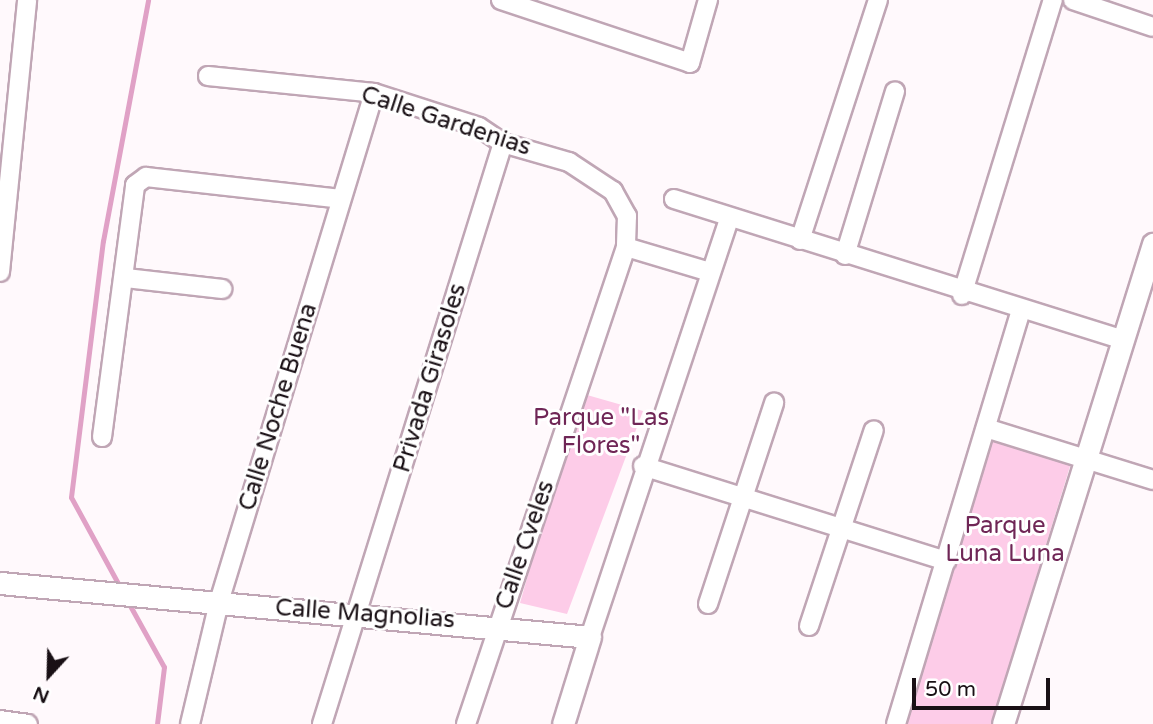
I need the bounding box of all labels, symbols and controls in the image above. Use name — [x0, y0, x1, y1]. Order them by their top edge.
street label: Calle Gardenias — [357, 80, 535, 162]
street label: Privada Girasoles — [388, 280, 472, 476]
street label: Calle Noche Buena — [233, 300, 323, 514]
park label: Parque "Las Flores" — [533, 404, 669, 460]
street label: Calle Cveles — [489, 477, 561, 613]
park label: Parque Luna Luna — [945, 512, 1065, 568]
street label: Calle Magnolias — [274, 593, 456, 635]
north arrow — [14, 640, 84, 710]
scale bar — [915, 664, 1053, 708]
text: 50 m — [925, 677, 976, 702]
text: N — [30, 681, 52, 708]

